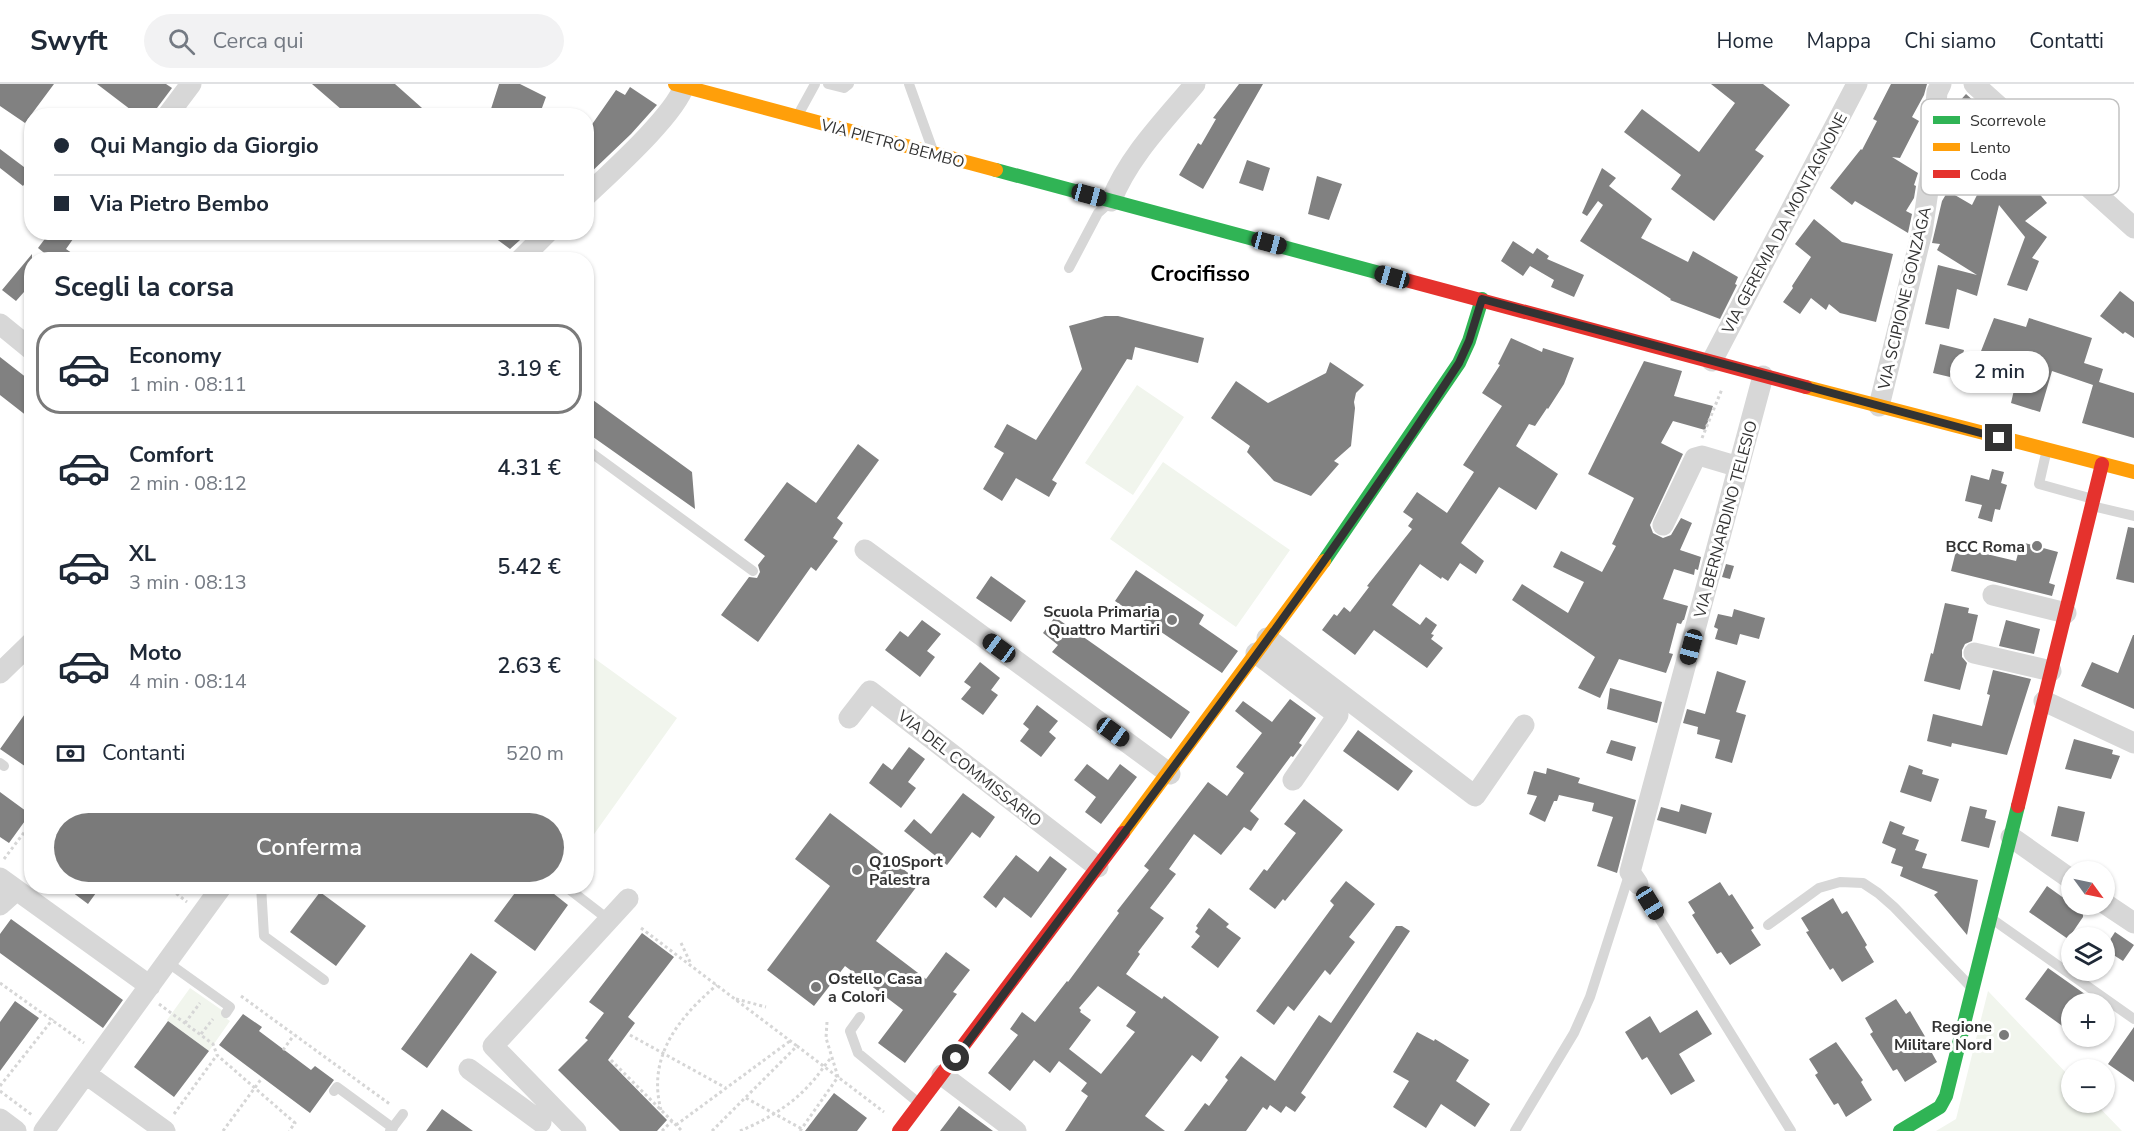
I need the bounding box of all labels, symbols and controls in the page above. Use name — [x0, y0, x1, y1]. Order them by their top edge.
search box — [144, 14, 564, 68]
text: Swyft — [30, 22, 108, 60]
icon: search — [165, 25, 198, 58]
text: Cerca qui — [213, 26, 304, 56]
text: Home — [1717, 27, 1773, 55]
text: Mappa — [1806, 27, 1871, 55]
text: Chi siamo — [1904, 27, 1996, 55]
text: Contatti — [2029, 27, 2104, 55]
legend — [1921, 99, 2119, 195]
street label: VIA GEREMIA DA MONTAGNONE — [1717, 109, 1853, 339]
text: Scorrevole — [1970, 110, 2046, 132]
street label: VIA PIETRO BEMBO — [818, 114, 967, 174]
text: Qui Mangio da Giorgio — [90, 131, 319, 161]
text: Lento — [1970, 137, 2011, 159]
text: Coda — [1970, 164, 2007, 186]
car — [1069, 182, 1109, 208]
text: Via Pietro Bembo — [90, 189, 269, 219]
street label: VIA SCIPIONE GONZAGA — [1873, 204, 1937, 393]
car — [1249, 230, 1289, 256]
district label: Crocifisso — [1150, 259, 1250, 289]
car — [1372, 263, 1412, 291]
text: Scegli la corsa — [54, 269, 234, 306]
text: Economy — [129, 341, 221, 371]
icon: car — [57, 342, 111, 396]
callout: 2 min — [1950, 351, 2048, 393]
text: 3.19 € — [497, 354, 561, 384]
text: 2 min — [1974, 358, 2025, 385]
text: 1 min · 08:11 — [129, 371, 247, 398]
street label: VIA BERNARDINO TELESIO — [1689, 418, 1763, 621]
route end — [1985, 424, 2012, 451]
text: Comfort — [129, 440, 213, 470]
icon: car — [57, 441, 111, 495]
text: 4.31 € — [497, 453, 561, 483]
text: 2 min · 08:12 — [129, 470, 247, 497]
place label: BCC Roma — [1946, 536, 2025, 558]
text: XL — [129, 539, 156, 569]
marker: BCC Roma — [2030, 539, 2044, 553]
icon: car — [57, 540, 111, 594]
text: 5.42 € — [497, 552, 561, 582]
text: 3 min · 08:13 — [129, 569, 247, 596]
place label: Scuola Primaria Quattro Martiri — [1043, 601, 1160, 641]
marker: Scuola Primaria Quattro Martiri — [1165, 613, 1179, 627]
car — [1678, 627, 1704, 667]
car — [979, 630, 1019, 666]
text: Moto — [129, 638, 182, 668]
icon: car — [57, 639, 111, 693]
text: 2.63 € — [497, 651, 561, 681]
text: 4 min · 08:14 — [129, 668, 247, 695]
street label: VIA DEL COMMISSARIO — [892, 705, 1046, 832]
car — [1093, 714, 1133, 750]
icon: cash — [54, 737, 87, 770]
text: Contanti — [102, 738, 185, 768]
text: 520 m — [506, 740, 564, 767]
button: Conferma — [54, 813, 564, 882]
place label: Q10Sport Palestra — [869, 851, 943, 891]
north arrow — [2061, 861, 2115, 915]
map controls — [2061, 861, 2115, 1113]
marker: Q10Sport Palestra — [850, 863, 864, 877]
car — [1633, 883, 1667, 923]
button: layers — [2061, 927, 2115, 981]
place label: Ostello Casa a Colori — [828, 968, 923, 1008]
marker: Ostello Casa a Colori — [809, 980, 823, 994]
button: + — [2061, 993, 2115, 1047]
place label: Regione Militare Nord — [1894, 1016, 1992, 1056]
marker: Regione Militare Nord — [1997, 1028, 2011, 1042]
route start — [942, 1044, 969, 1071]
button: − — [2061, 1059, 2115, 1113]

